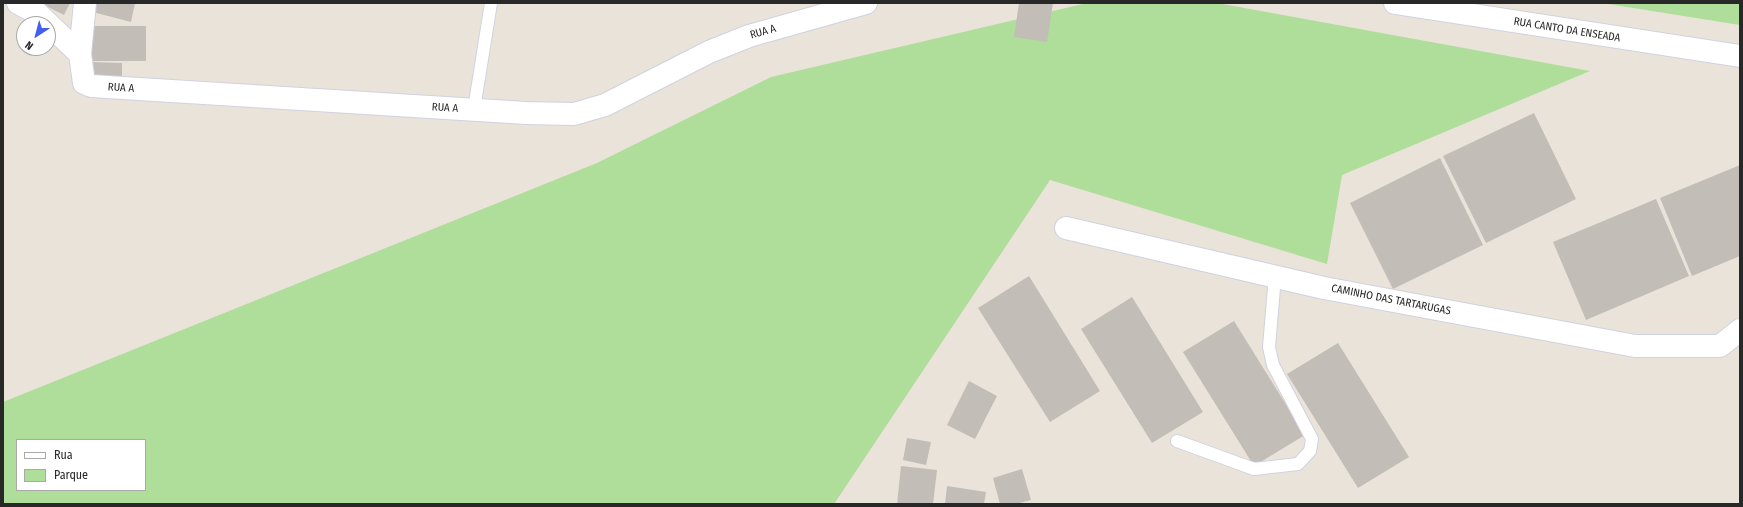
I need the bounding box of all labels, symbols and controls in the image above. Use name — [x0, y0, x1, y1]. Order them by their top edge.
street label: RUA CANTO DA ENSEADA — [1513, 15, 1621, 45]
north arrow — [16, 16, 56, 56]
street label: RUA A — [748, 22, 778, 42]
text: N — [23, 38, 36, 53]
street label: RUA A — [107, 80, 135, 96]
street label: RUA A — [431, 100, 459, 116]
street label: CAMINHO DAS TARTARUGAS — [1330, 282, 1452, 318]
legend — [16, 439, 146, 491]
text: Rua — [54, 448, 73, 462]
text: Parque — [54, 468, 88, 482]

